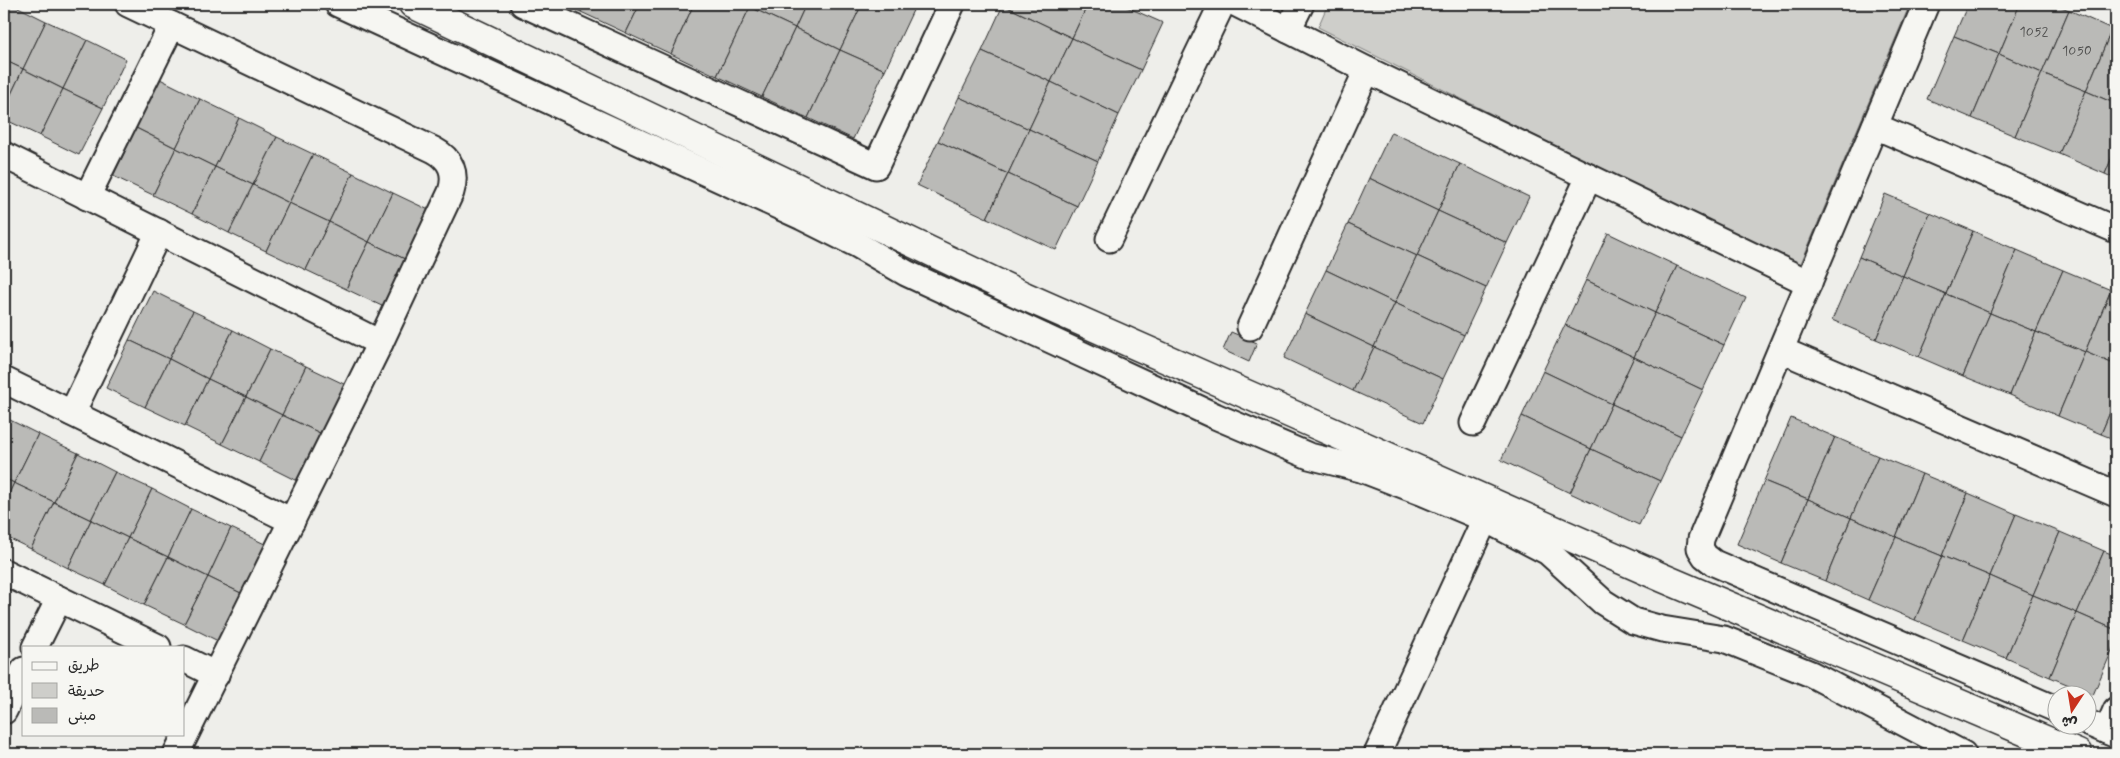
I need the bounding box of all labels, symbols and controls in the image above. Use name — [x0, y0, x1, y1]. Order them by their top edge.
house number: 1052 — [2020, 23, 2049, 41]
house number: 1050 — [2062, 42, 2092, 60]
legend — [22, 646, 185, 736]
text: طريق — [68, 656, 100, 676]
text: حديقة — [68, 682, 105, 702]
north arrow — [2048, 686, 2098, 736]
text: مبنى — [68, 706, 96, 726]
text: ش — [2060, 711, 2079, 732]

